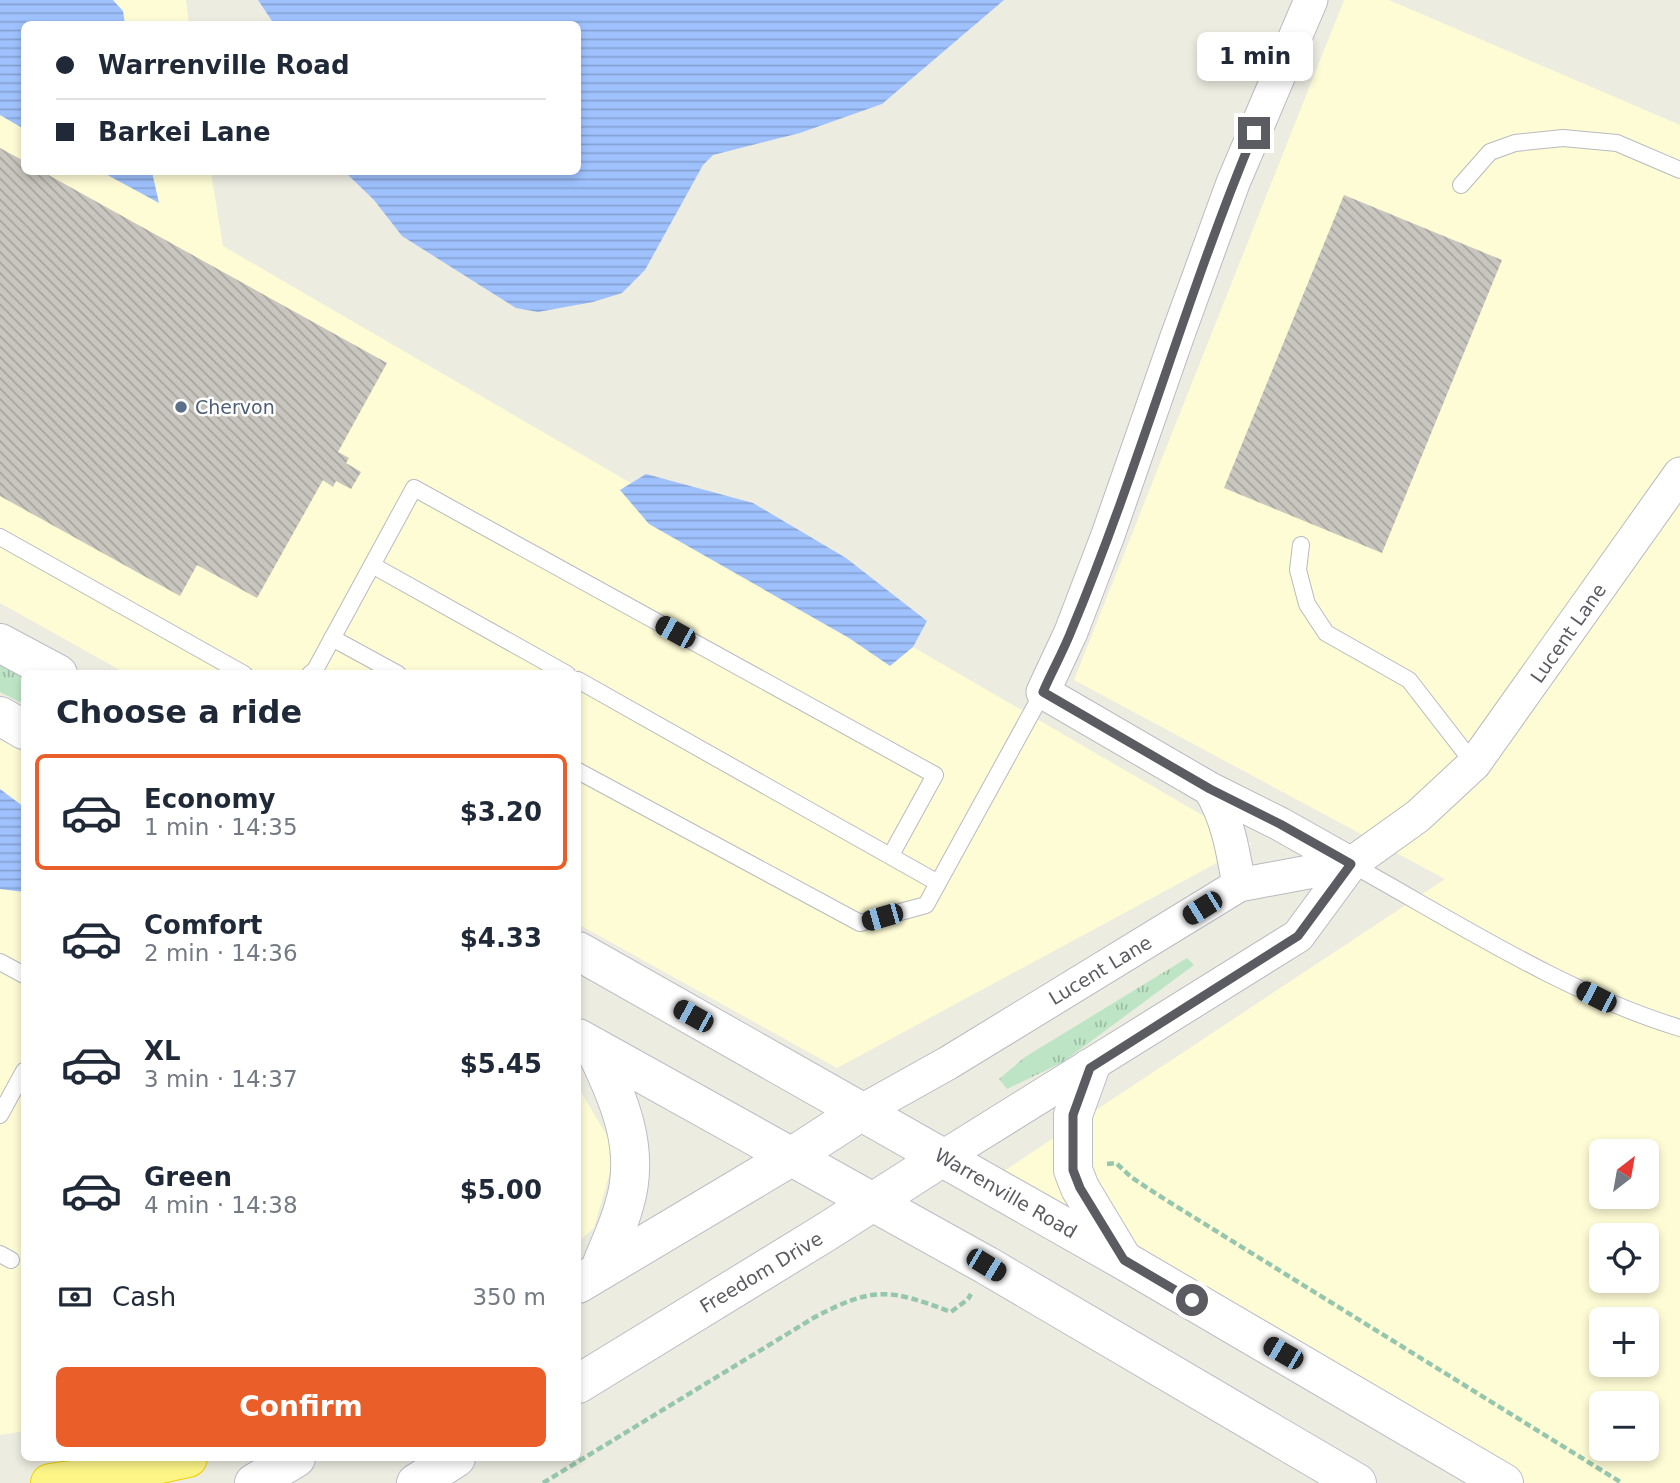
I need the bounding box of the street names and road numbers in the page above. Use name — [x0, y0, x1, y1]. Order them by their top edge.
street label: Lucent Lane — [1526, 579, 1610, 687]
street label: Lucent Lane — [1045, 931, 1155, 1009]
street label: Warrenville Road — [931, 1143, 1081, 1243]
street label: Freedom Drive — [696, 1227, 826, 1317]

